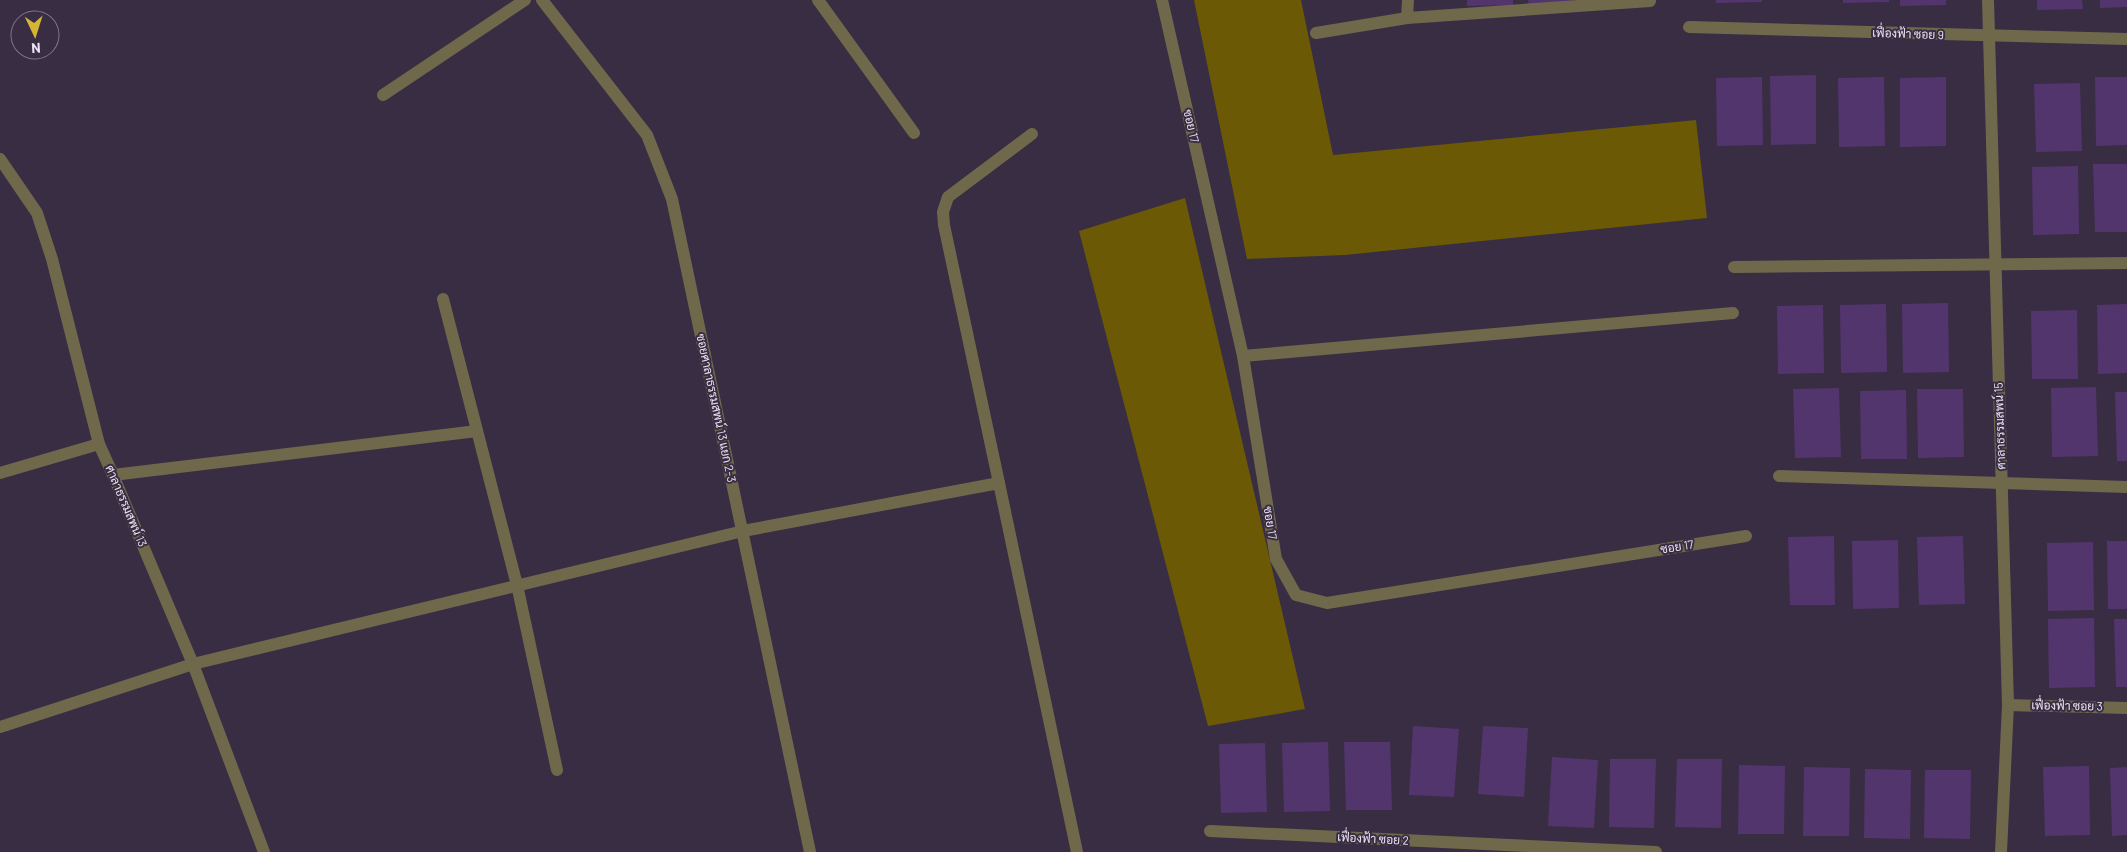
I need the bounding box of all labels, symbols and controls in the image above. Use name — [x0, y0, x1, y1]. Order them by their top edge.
north arrow — [10, 10, 60, 60]
street label: เฟื่องฟ้า ซอย 9 — [1872, 22, 1944, 41]
text: N — [31, 40, 41, 57]
street label: ซอย 17 — [1181, 108, 1203, 144]
street label: ซอยศาลาธรรมสพน์ 13 แยก 2-3 — [694, 332, 740, 483]
street label: ศาลาธรรมสพน์ 15 — [1990, 382, 2008, 470]
street label: ศาลาธรรมสพน์ 13 — [103, 463, 150, 549]
street label: ซอย 17 — [1261, 505, 1281, 541]
street label: ซอย 17 — [1659, 536, 1695, 556]
street label: เฟื่องฟ้า ซอย 3 — [2031, 694, 2103, 713]
street label: เฟื่องฟ้า ซอย 2 — [1337, 826, 1409, 847]

